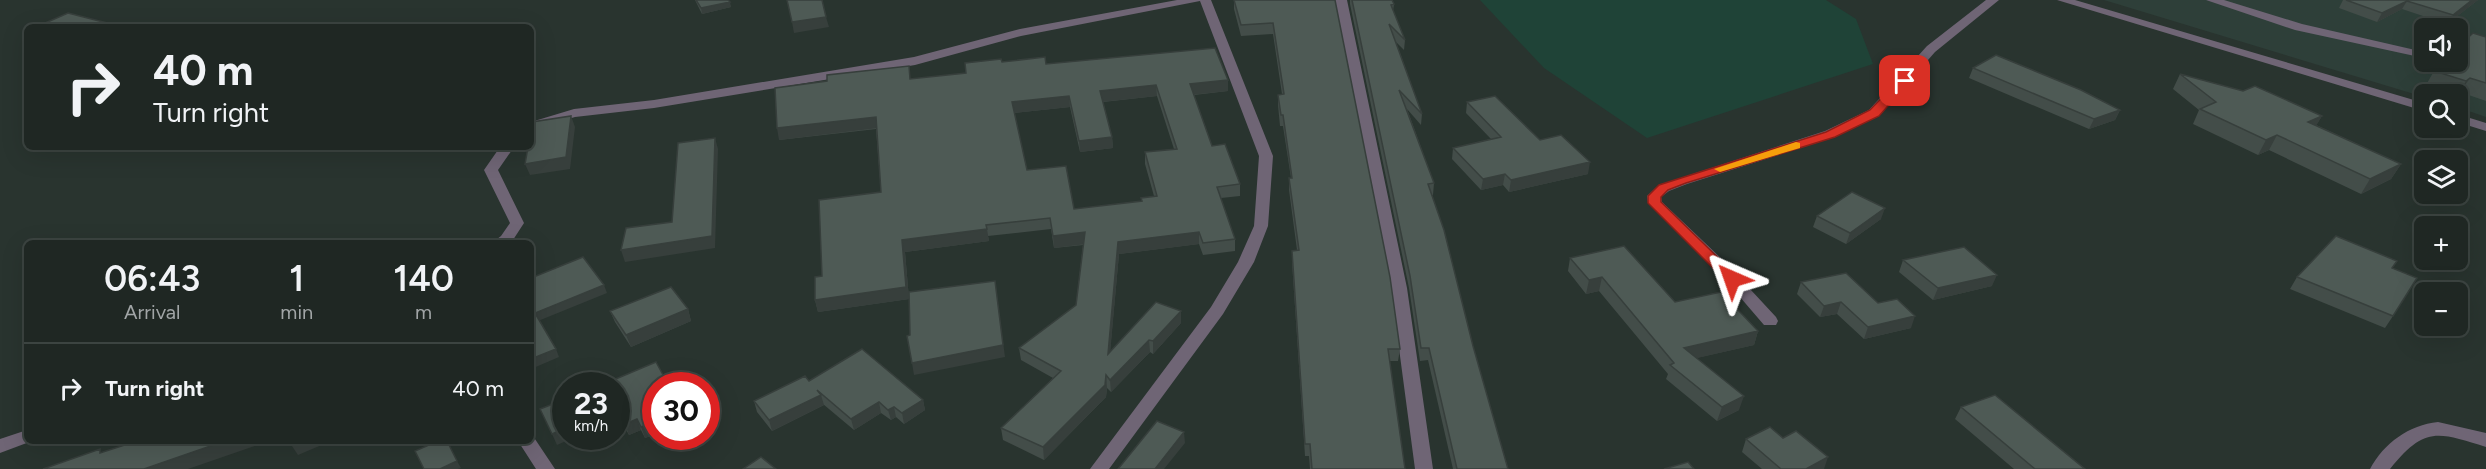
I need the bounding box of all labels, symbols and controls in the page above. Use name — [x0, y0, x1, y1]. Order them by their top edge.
map controls — [2414, 18, 2468, 336]
button: sound — [2414, 18, 2468, 72]
text: 40 m — [153, 45, 253, 96]
icon: right — [54, 48, 132, 126]
pin — [1879, 55, 1930, 106]
icon: arrive — [1888, 64, 1921, 97]
button: search — [2414, 84, 2468, 138]
text: Turn right — [153, 96, 269, 129]
button: layers — [2414, 150, 2468, 204]
button: + — [2414, 216, 2468, 270]
position arrow — [1700, 247, 1764, 311]
text: 06:43 — [104, 257, 200, 300]
text: 1 — [289, 257, 304, 300]
text: 140 — [393, 257, 454, 300]
button: − — [2414, 282, 2468, 336]
text: Arrival — [124, 300, 180, 324]
text: min — [280, 300, 313, 324]
text: m — [415, 300, 432, 324]
icon: right — [54, 372, 87, 405]
speed limit sign: 30 — [642, 372, 720, 450]
text: Turn right — [105, 375, 204, 402]
text: 40 m — [452, 375, 504, 402]
text: 23 — [574, 385, 608, 422]
text: km/h — [574, 417, 608, 435]

